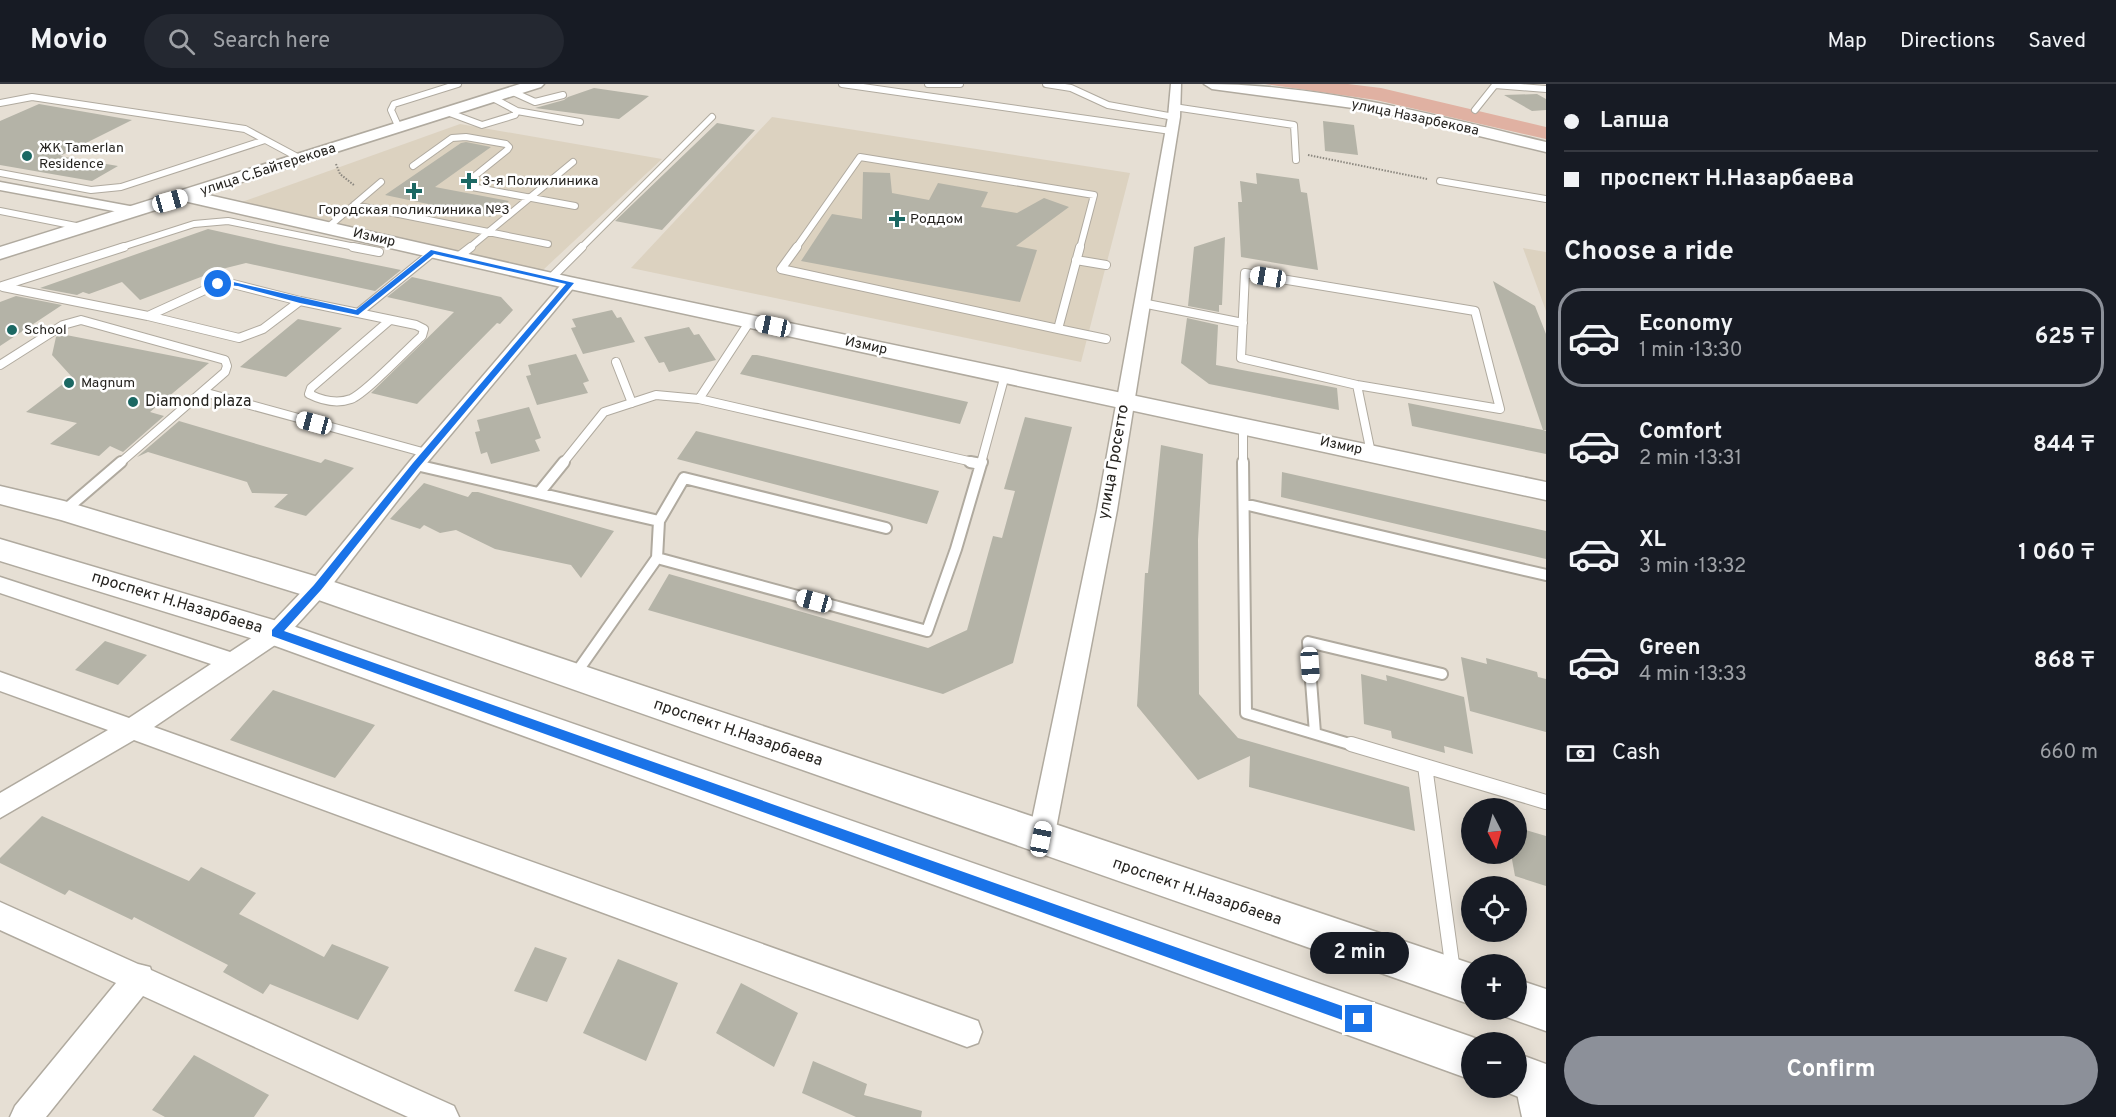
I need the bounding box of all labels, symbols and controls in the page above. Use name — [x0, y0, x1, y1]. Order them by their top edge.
search box — [144, 14, 564, 68]
text: Movio — [30, 23, 108, 59]
icon: search — [165, 25, 198, 58]
text: Search here — [213, 28, 330, 55]
text: Map — [1827, 28, 1867, 55]
text: Directions — [1900, 28, 1995, 55]
text: Saved — [2028, 28, 2086, 55]
street label: улица Назарбекова — [1350, 96, 1480, 140]
text: Lапша — [1600, 108, 1669, 135]
place label: ЖК Tamerlan Residence — [39, 140, 124, 173]
street label: улица С.Байтерекова — [198, 140, 338, 200]
marker: ЖК Tamerlan Residence — [20, 149, 34, 163]
text: проспект Н.Назарбаева — [1600, 166, 1854, 193]
marker: 3-я Поликлиника — [460, 172, 478, 190]
place label: 3-я Поликлиника — [482, 173, 598, 190]
marker: Городская поликлиника №3 — [405, 182, 423, 200]
car — [150, 187, 190, 215]
place label: Городская поликлиника №3 — [318, 202, 510, 219]
marker: Роддом — [888, 210, 906, 228]
place label: Роддом — [910, 211, 963, 228]
street label: Измир — [351, 225, 397, 251]
text: Choose a ride — [1564, 235, 1734, 269]
car — [1249, 265, 1287, 289]
route start — [204, 270, 231, 297]
icon: car — [1567, 311, 1621, 365]
text: Economy — [1639, 311, 1733, 338]
car — [754, 313, 792, 339]
place label: School — [24, 322, 67, 339]
marker: School — [5, 323, 19, 337]
text: 625 ₸ — [2035, 324, 2095, 351]
street label: Измир — [843, 333, 889, 359]
text: 1 min · 13:30 — [1639, 338, 1743, 364]
place label: Magnum — [81, 375, 135, 392]
marker: Magnum — [62, 376, 76, 390]
place label: Diamond plaza — [145, 392, 251, 412]
marker: Diamond plaza — [126, 395, 140, 409]
street label: улица Гросетто — [1094, 403, 1134, 521]
car — [294, 410, 334, 436]
icon: car — [1567, 419, 1621, 473]
text: Comfort — [1639, 419, 1722, 446]
text: 844 ₸ — [2033, 432, 2095, 459]
street label: Измир — [1318, 433, 1364, 459]
text: 2 min · 13:31 — [1639, 446, 1742, 472]
icon: car — [1567, 527, 1621, 581]
text: XL — [1639, 527, 1666, 554]
text: 1 060 ₸ — [2018, 540, 2095, 567]
text: 3 min · 13:32 — [1639, 554, 1746, 580]
street label: проспект Н.Назарбаева — [89, 567, 265, 639]
car — [794, 588, 834, 614]
icon: car — [1567, 635, 1621, 689]
text: Green — [1639, 635, 1701, 662]
car — [1300, 646, 1320, 684]
text: 868 ₸ — [2034, 648, 2095, 675]
text: 4 min · 13:33 — [1639, 662, 1747, 688]
street label: проспект Н.Назарбаева — [651, 695, 825, 771]
icon: cash — [1564, 737, 1597, 770]
text: Cash — [1612, 740, 1661, 767]
text: 660 m — [2040, 740, 2098, 766]
north arrow — [1461, 798, 1527, 864]
map controls — [1461, 798, 1527, 1098]
car — [1029, 820, 1053, 858]
street label: проспект Н.Назарбаева — [1110, 854, 1284, 930]
button: locate — [1461, 876, 1527, 942]
callout: 2 min — [1310, 932, 1408, 974]
text: 2 min — [1333, 940, 1386, 966]
button: + — [1461, 954, 1527, 1020]
route end — [1345, 1005, 1372, 1032]
button: − — [1461, 1032, 1527, 1098]
button: Confirm — [1564, 1036, 2098, 1105]

